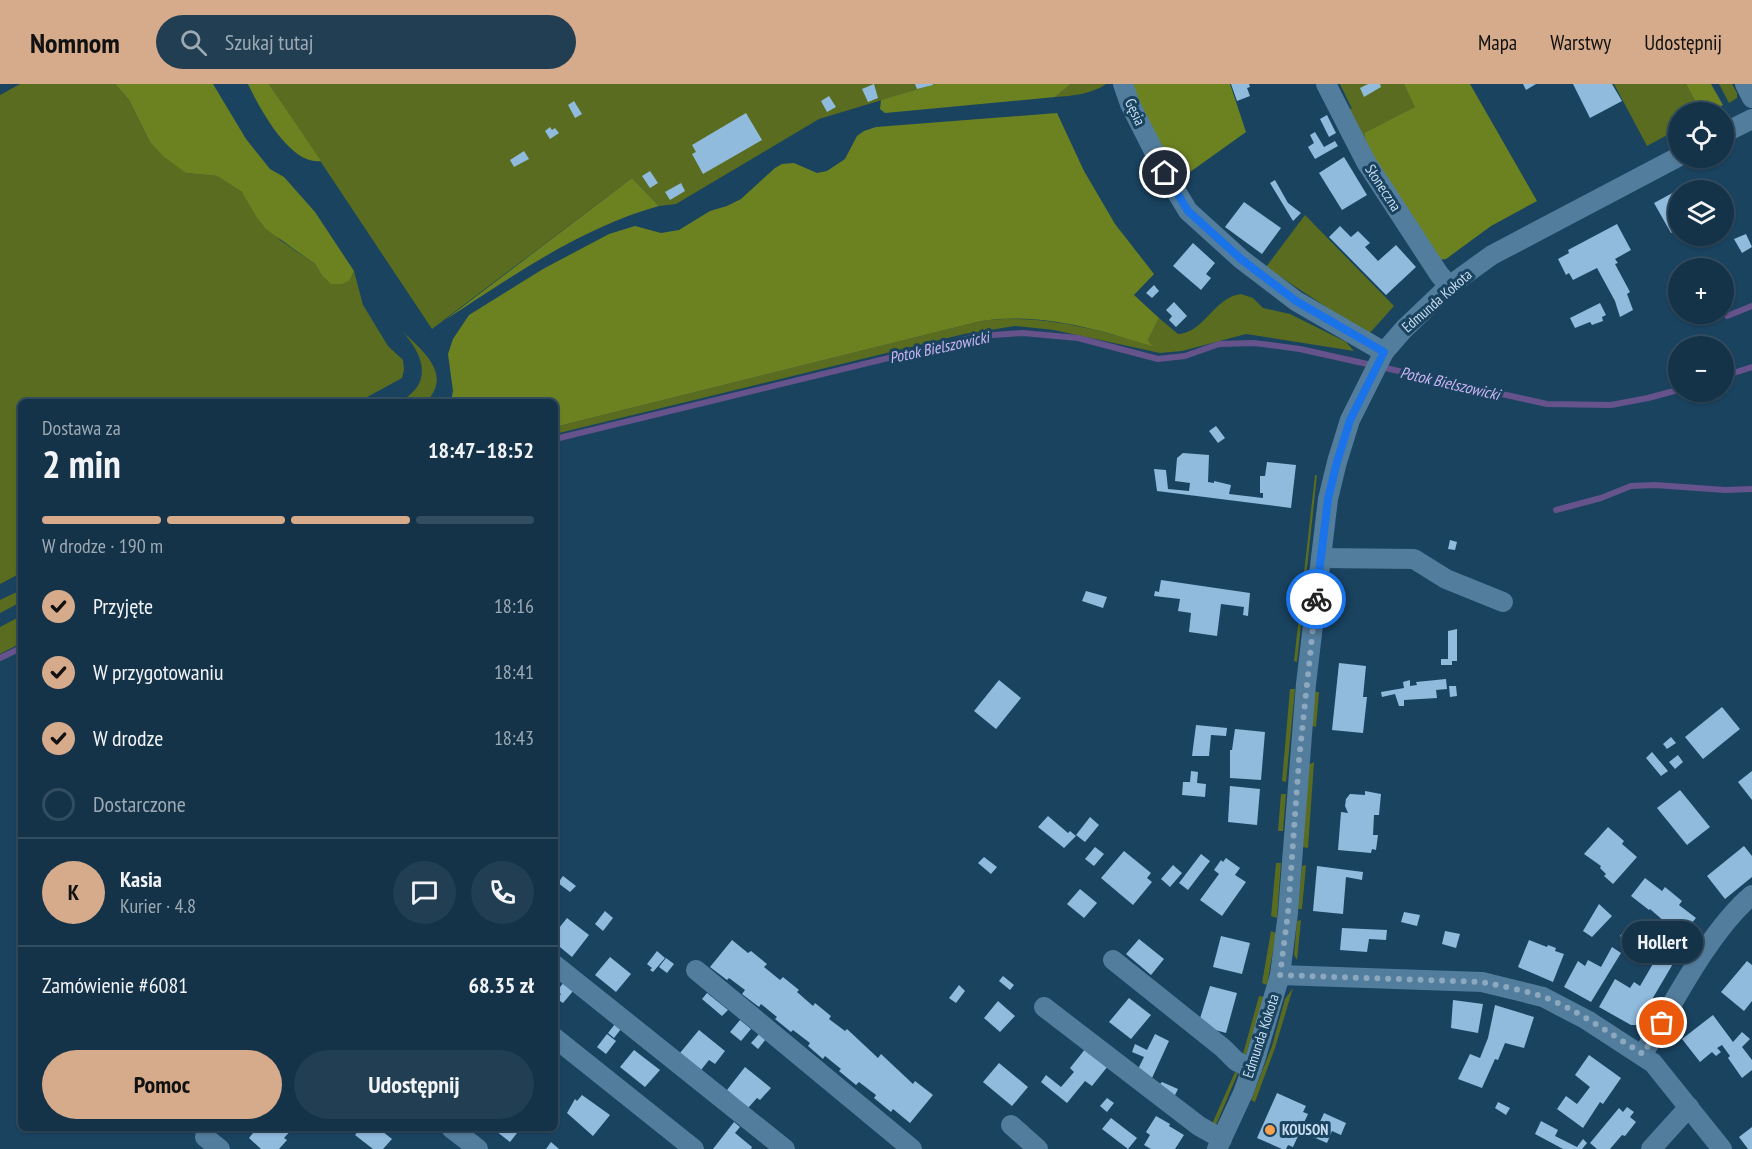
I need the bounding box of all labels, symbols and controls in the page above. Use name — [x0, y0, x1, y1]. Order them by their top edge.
search box — [156, 15, 576, 69]
text: Nomnom — [30, 24, 120, 61]
icon: search — [177, 26, 210, 59]
text: Szukaj tutaj — [225, 28, 314, 56]
text: Mapa — [1478, 29, 1517, 56]
text: Warstwy — [1550, 29, 1611, 56]
text: Udostępnij — [1644, 29, 1722, 56]
street label: Gęsia — [1121, 95, 1150, 128]
map controls — [1668, 102, 1734, 402]
button: locate — [1668, 102, 1734, 168]
pin — [1139, 147, 1190, 198]
icon: home — [1148, 156, 1181, 189]
street label: Słoneczna — [1361, 161, 1406, 215]
button: layers — [1668, 180, 1734, 246]
button: + — [1668, 258, 1734, 324]
street label: Edmunda Kokota — [1398, 265, 1476, 336]
water label: Potok Bielszowicki — [887, 326, 993, 367]
button: − — [1668, 336, 1734, 402]
water label: Potok Bielszowicki — [1398, 362, 1504, 405]
text: Dostawa za — [42, 415, 121, 441]
text: 18:47–18:52 — [428, 436, 534, 464]
text: 2 min — [42, 438, 121, 489]
text: W drodze · 190 m — [42, 533, 163, 559]
courier — [1286, 569, 1346, 629]
icon: bike — [1300, 583, 1333, 616]
icon: check — [42, 590, 75, 623]
text: Przyjęte — [93, 592, 153, 620]
text: 18:16 — [494, 593, 534, 619]
icon: check — [42, 656, 75, 689]
text: W przygotowaniu — [93, 658, 224, 686]
text: 18:41 — [494, 659, 534, 685]
icon: check — [42, 722, 75, 755]
text: W drodze — [93, 724, 163, 752]
text: 18:43 — [494, 725, 534, 751]
text: Dostarczone — [93, 790, 186, 818]
button: chat — [393, 861, 456, 924]
button: phone — [471, 861, 534, 924]
text: Kasia — [120, 865, 162, 893]
text: K — [68, 878, 79, 906]
text: Kurier · 4.8 — [120, 893, 196, 919]
callout: Hollert — [1622, 921, 1702, 963]
text: Hollert — [1637, 929, 1688, 955]
text: Zamówienie #6081 — [42, 971, 188, 999]
text: 68.35 zł — [469, 971, 534, 999]
street label: Edmunda Kokota — [1238, 992, 1283, 1080]
pin — [1636, 997, 1687, 1048]
icon: bag — [1645, 1006, 1678, 1039]
button: Pomoc — [42, 1050, 282, 1119]
button: Udostępnij — [294, 1050, 534, 1119]
place label: KOUSON — [1282, 1120, 1328, 1139]
marker: KOUSON — [1263, 1123, 1277, 1137]

